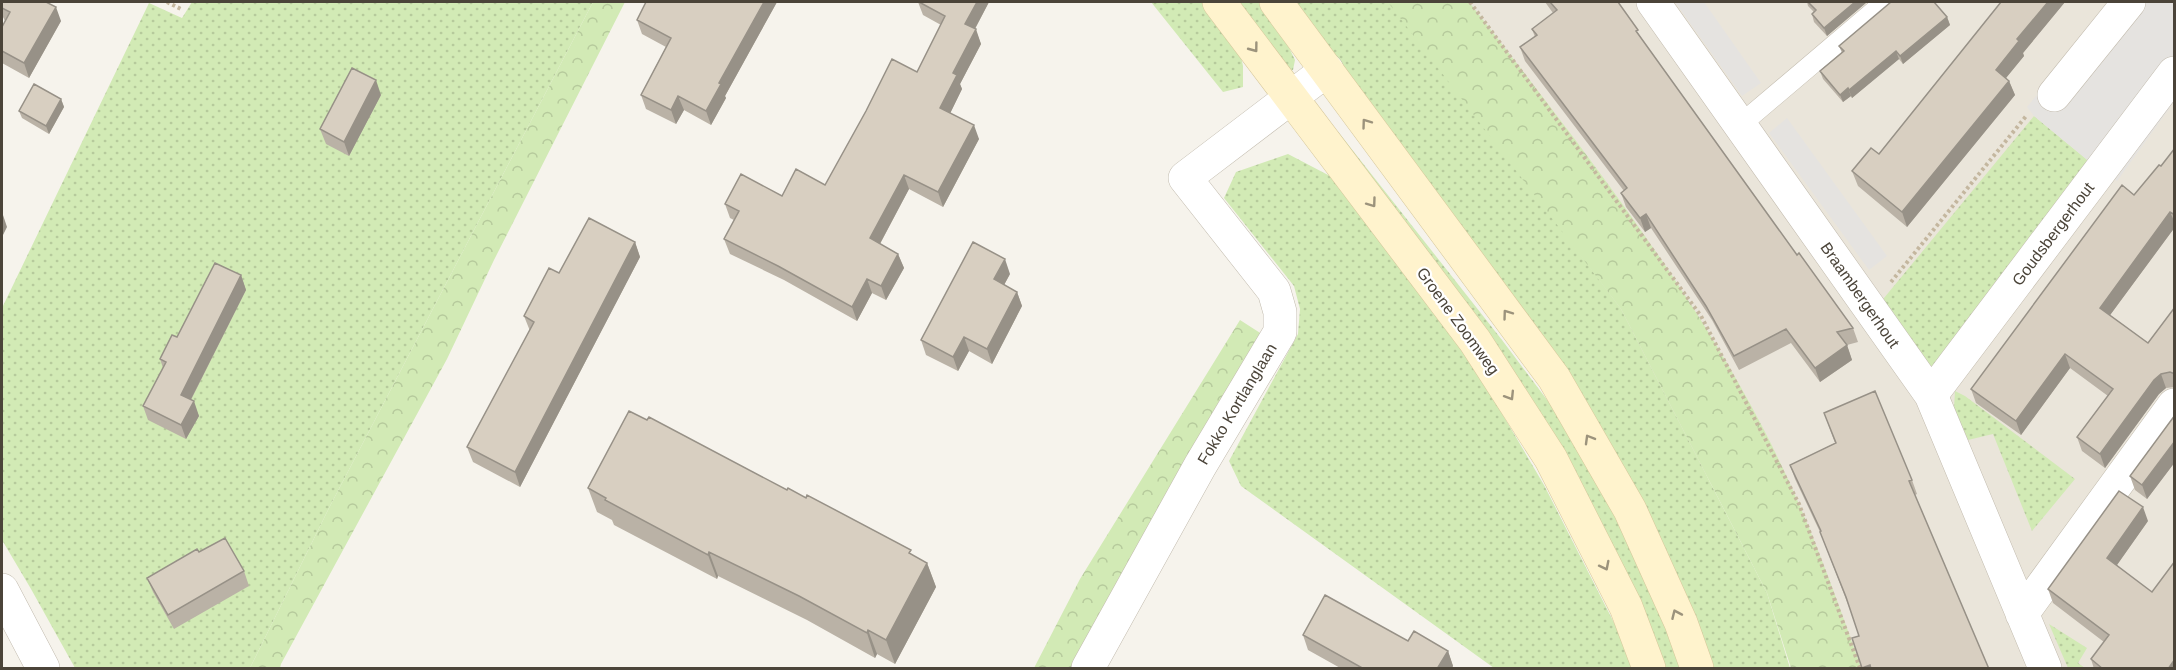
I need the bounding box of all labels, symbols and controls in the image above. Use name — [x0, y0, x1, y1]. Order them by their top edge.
one-way arrow — [1247, 41, 1258, 52]
one-way arrow — [1363, 118, 1374, 129]
street label: Goudsbergerhout — [2009, 179, 2098, 289]
one-way arrow — [1365, 197, 1376, 208]
street label: Braambergerhout — [1817, 239, 1903, 351]
street label: Groene Zoomweg — [1413, 264, 1503, 378]
one-way arrow — [1503, 309, 1514, 320]
street label: Fokko Kortlanglaan — [1194, 341, 1280, 467]
one-way arrow — [1503, 390, 1515, 400]
one-way arrow — [1585, 435, 1597, 446]
one-way arrow — [1598, 559, 1609, 570]
one-way arrow — [1672, 609, 1684, 620]

